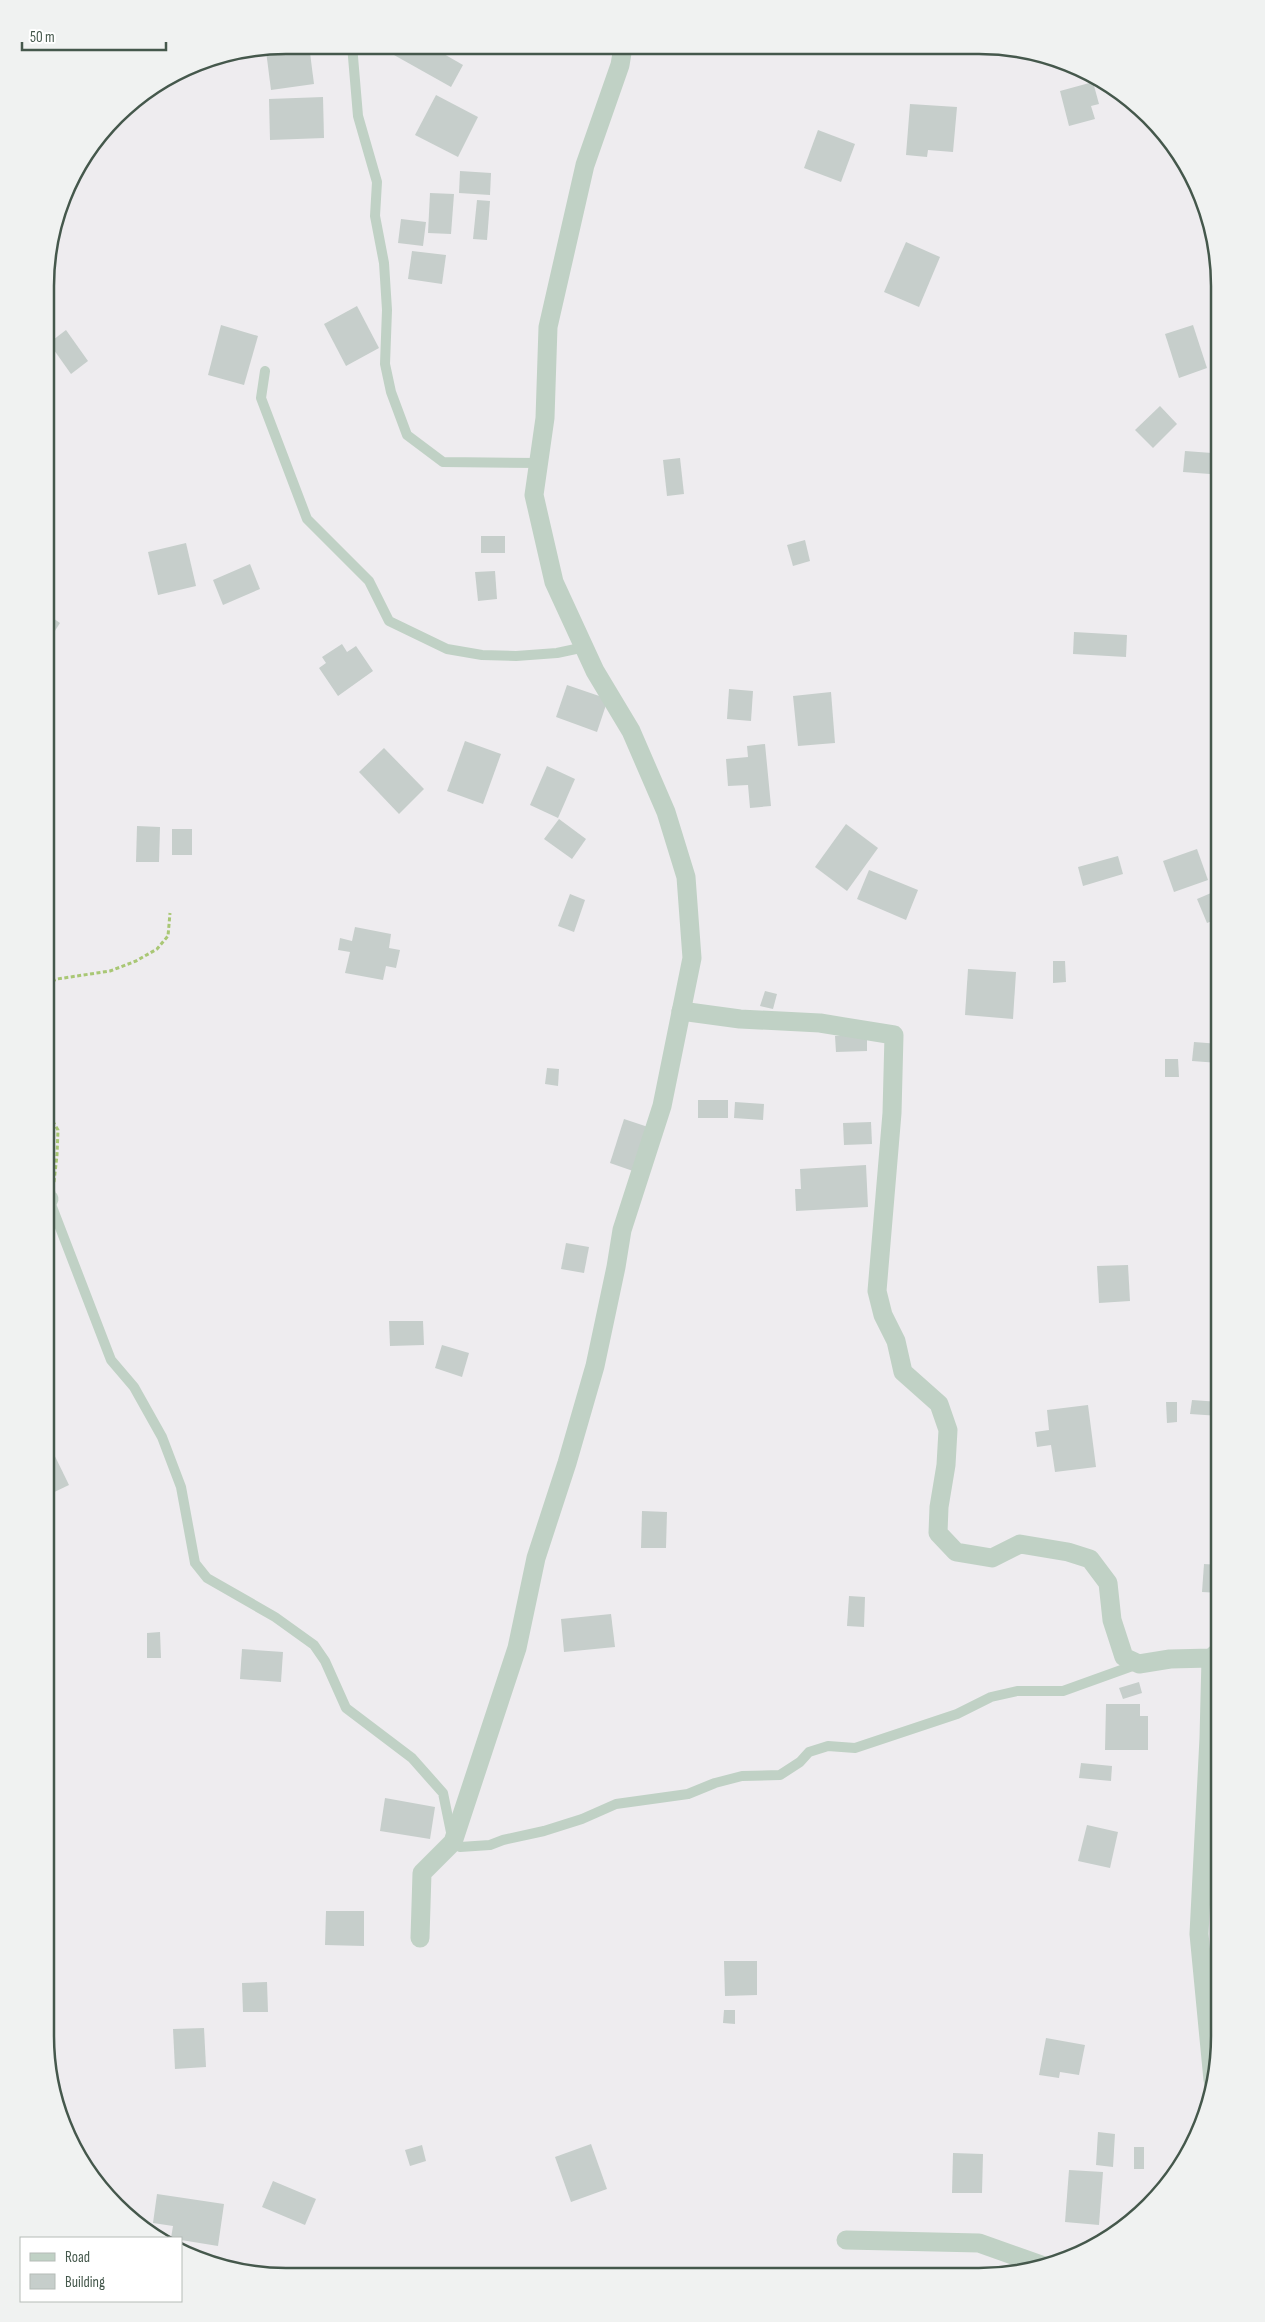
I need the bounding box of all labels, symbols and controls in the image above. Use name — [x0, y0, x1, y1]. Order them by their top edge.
scale bar — [22, 20, 166, 52]
text: 50 m — [30, 28, 55, 47]
legend — [20, 2237, 182, 2302]
text: Road — [65, 2248, 90, 2267]
text: Building — [65, 2273, 105, 2292]

